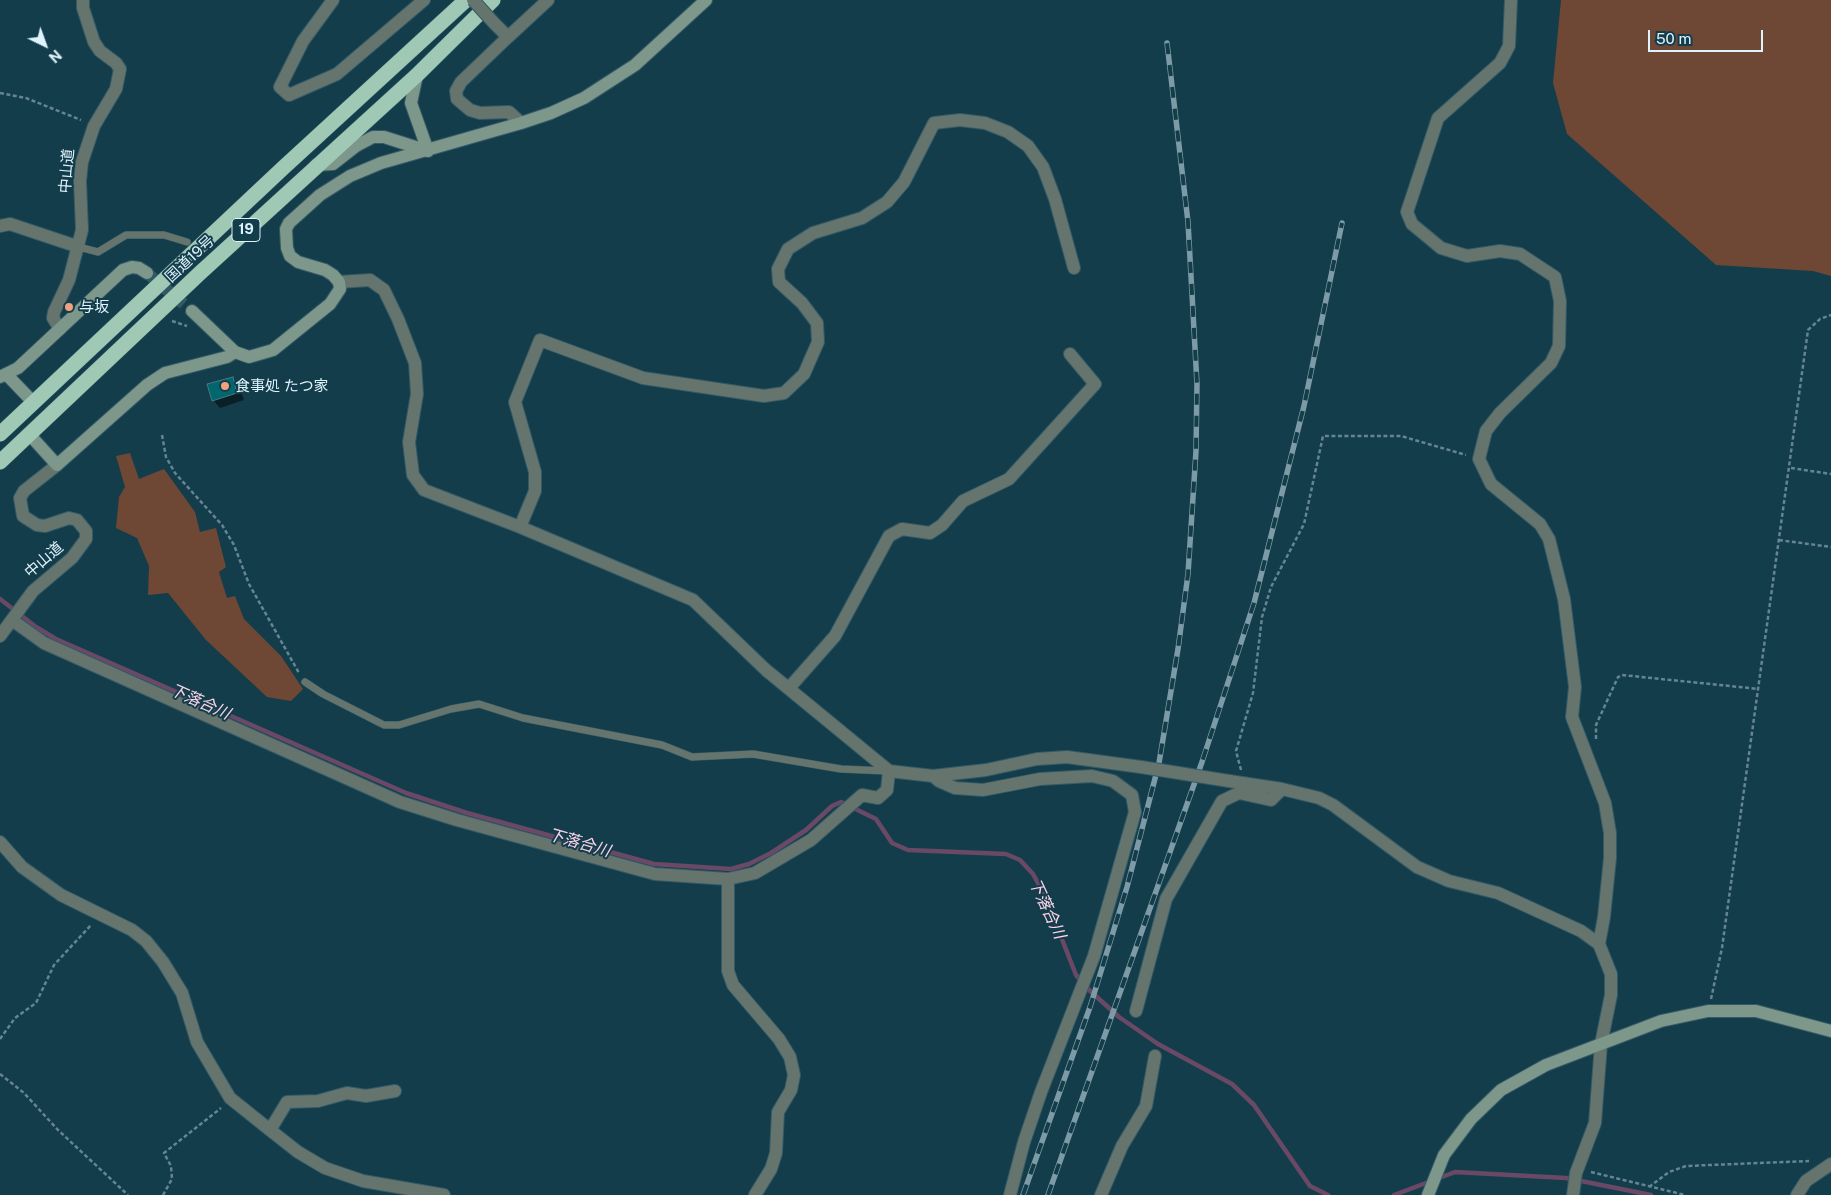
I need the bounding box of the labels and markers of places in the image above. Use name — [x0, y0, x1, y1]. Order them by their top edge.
place label: 与坂 — [79, 298, 109, 316]
marker: 与坂 — [63, 301, 75, 313]
place label: 食事処 たつ家 — [235, 377, 329, 395]
marker: 食事処 たつ家 — [219, 380, 231, 392]

